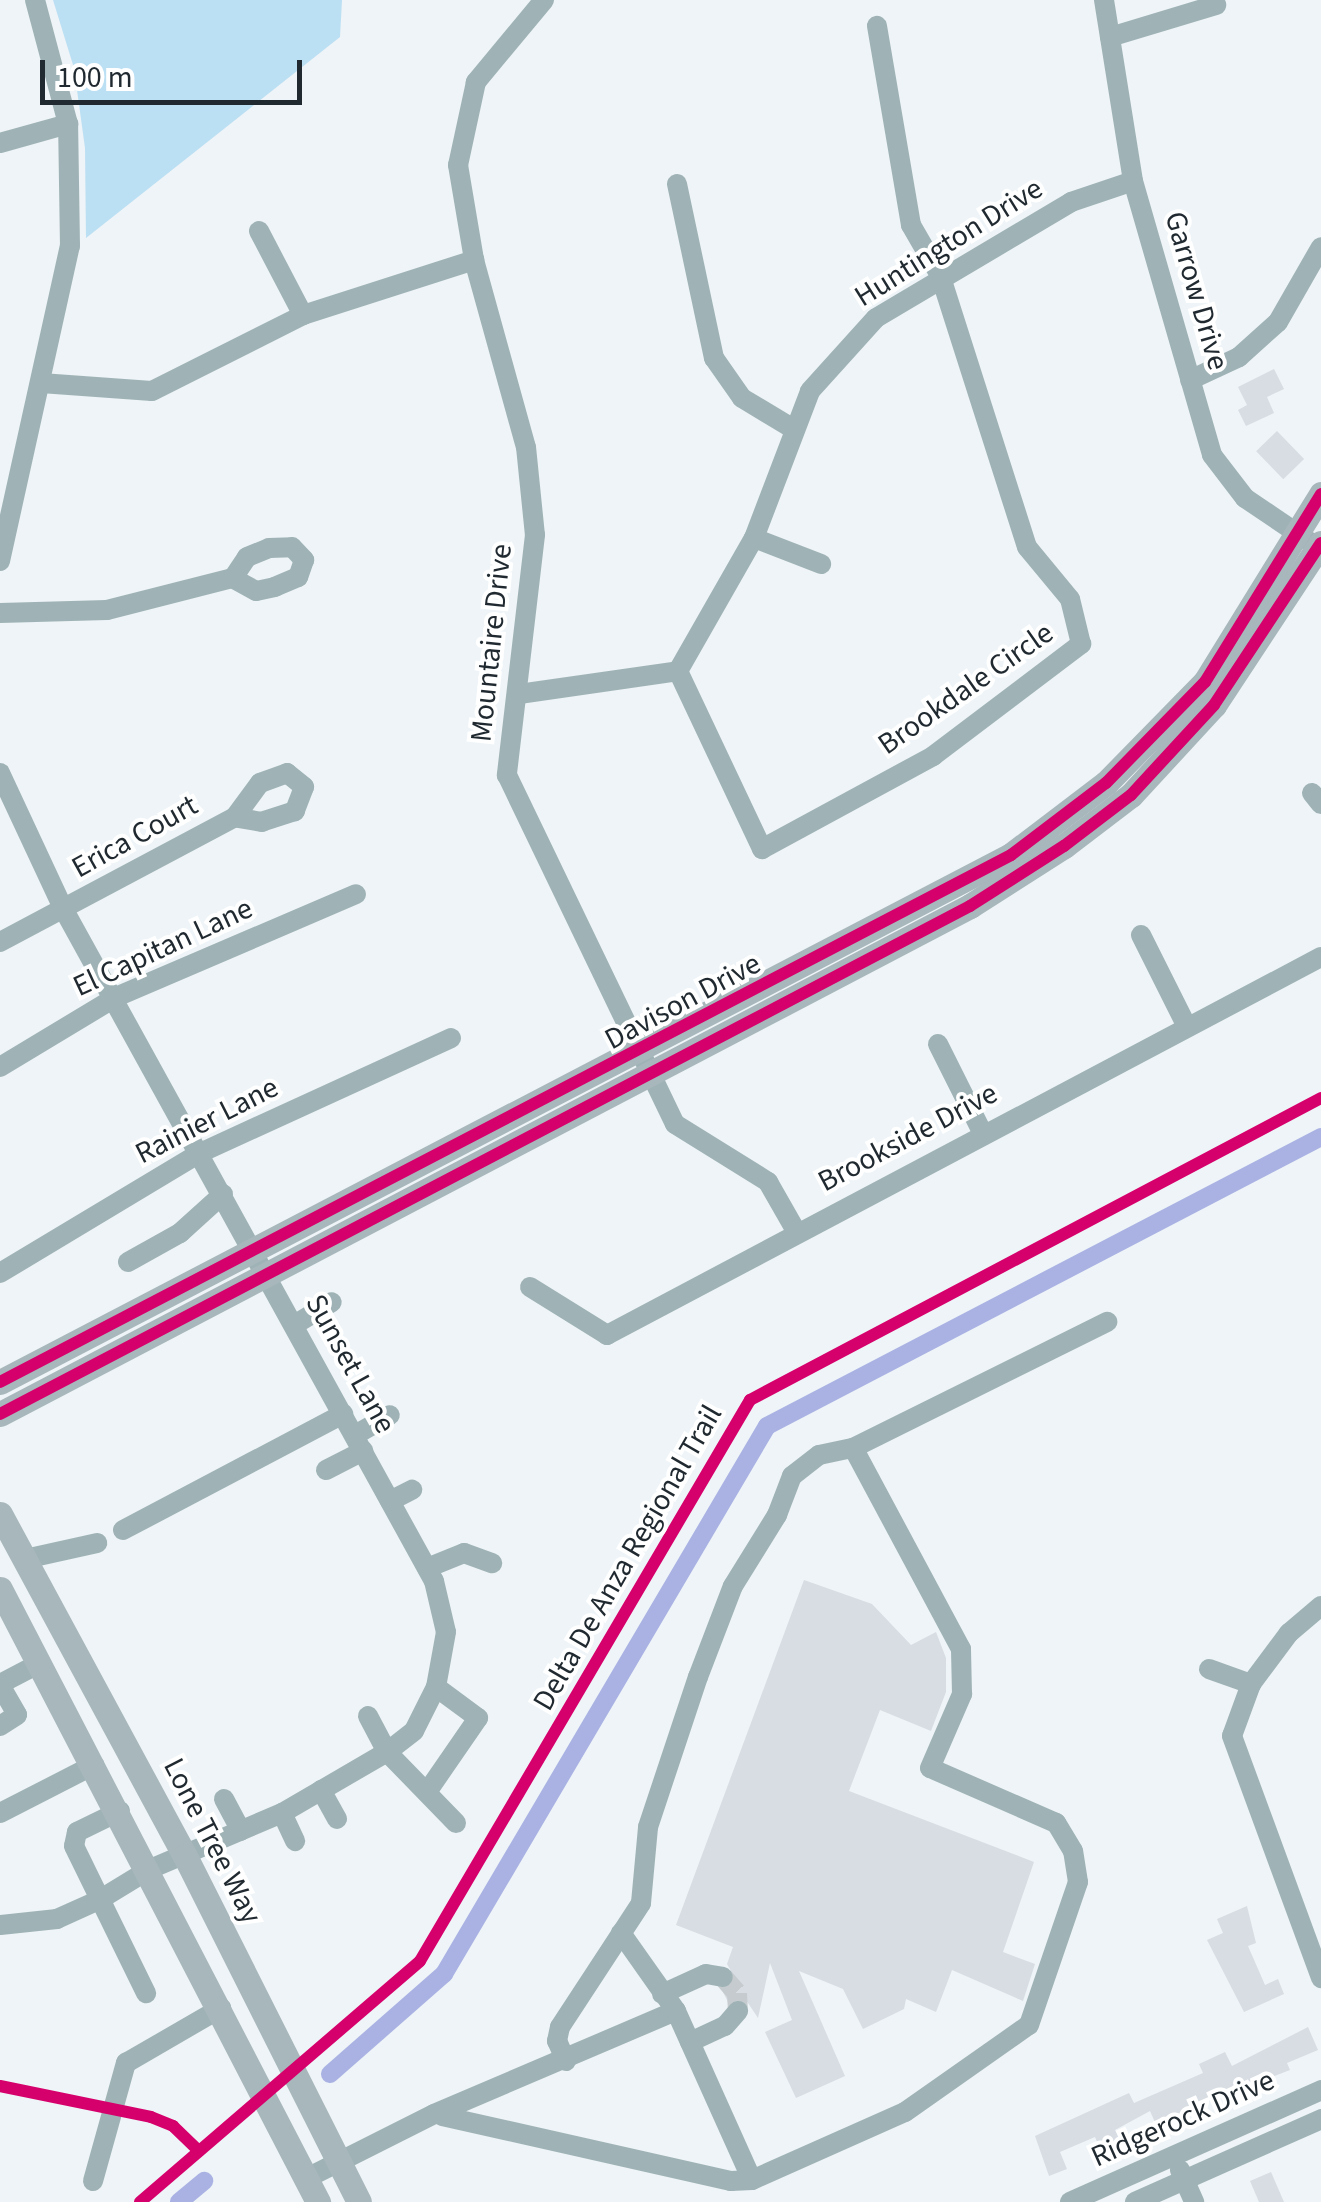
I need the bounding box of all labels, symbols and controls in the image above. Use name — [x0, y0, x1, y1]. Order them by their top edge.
scale bar — [45, 40, 308, 102]
text: 100 m — [57, 56, 133, 99]
street label: Huntington Drive — [848, 171, 1050, 315]
street label: Garrow Drive — [1156, 208, 1236, 374]
street label: Mountaire Drive — [464, 542, 520, 744]
street label: Brookdale Circle — [871, 615, 1061, 763]
street label: Erica Court — [66, 788, 204, 886]
street label: El Capitan Lane — [68, 891, 258, 1005]
street label: Davison Drive — [599, 946, 767, 1058]
street label: Rainier Lane — [130, 1070, 284, 1172]
street label: Brookside Drive — [812, 1076, 1004, 1200]
street label: Sunset Lane — [297, 1288, 403, 1440]
street label: Delta De Anza Regional Trail — [526, 1399, 730, 1717]
street label: Lone Tree Way — [155, 1752, 269, 1930]
street label: Ridgerock Drive — [1086, 2063, 1280, 2175]

